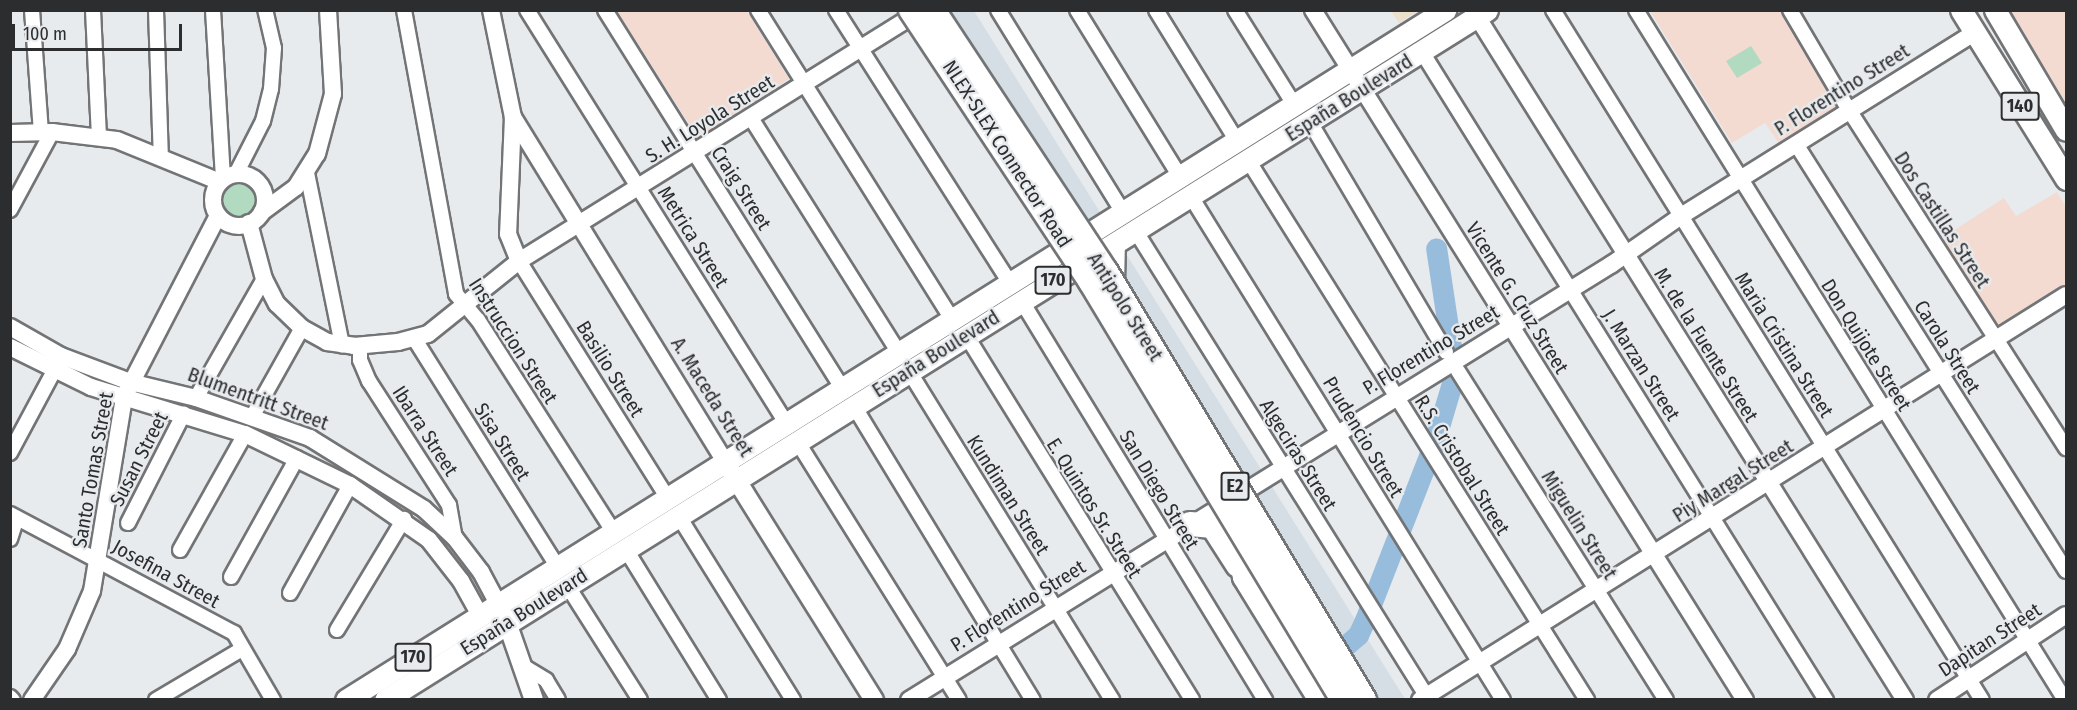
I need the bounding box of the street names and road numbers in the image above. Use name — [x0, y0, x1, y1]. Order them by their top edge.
street label: P. Florentino Street — [1770, 39, 1914, 141]
street label: España Boulevard — [1281, 49, 1417, 147]
street label: NLEX-SLEX Connector Road — [937, 56, 1077, 252]
street label: S. H. Loyola Street — [641, 70, 779, 168]
road number: 140 — [2000, 91, 2040, 121]
street label: Craig Street — [706, 142, 776, 234]
street label: Dos Castillas Street — [1889, 147, 1995, 293]
street label: Metrica Street — [652, 182, 734, 292]
street label: Vicente G. Cruz Street — [1461, 218, 1573, 378]
street label: Antipolo Street — [1082, 248, 1168, 366]
street label: M. de la Fuente Street — [1649, 264, 1763, 426]
road number: 170 — [1034, 265, 1072, 295]
street label: Maria Cristina Street — [1730, 268, 1838, 422]
street label: Instruccion Street — [463, 274, 563, 408]
street label: Don Quijote Street — [1816, 275, 1916, 415]
street label: Carola Street — [1909, 296, 1985, 398]
street label: P. Florentino Street — [1359, 300, 1503, 400]
street label: España Boulevard — [868, 305, 1004, 403]
street label: J. Marzan Street — [1597, 305, 1685, 425]
street label: Basilio Street — [571, 316, 649, 422]
street label: A. Maceda Street — [666, 333, 758, 461]
street label: Blumentritt Street — [184, 362, 332, 436]
street label: Prudencio Street — [1318, 372, 1408, 502]
street label: Ibarra Street — [387, 381, 463, 481]
street label: Santo Tomas Street — [67, 390, 119, 550]
street label: R.S. Cristobal Street — [1409, 391, 1515, 539]
street label: Algeciras Street — [1254, 395, 1342, 515]
street label: Sisa Street — [469, 399, 535, 485]
street label: Susan Street — [105, 408, 173, 510]
street label: San Diego Street — [1114, 426, 1204, 554]
street label: Kundiman Street — [962, 431, 1054, 559]
street label: E. Quintos Sr. Street — [1041, 434, 1147, 582]
street label: Piy Margal Street — [1668, 434, 1798, 528]
street label: Miguelin Street — [1536, 466, 1622, 584]
road number: E2 — [1220, 471, 1250, 501]
street label: Josefina Street — [108, 535, 224, 613]
street label: P. Florentino Street — [946, 555, 1090, 657]
street label: España Boulevard — [456, 563, 592, 661]
street label: Dapitan Street — [1934, 598, 2046, 682]
road number: 170 — [394, 642, 432, 672]

